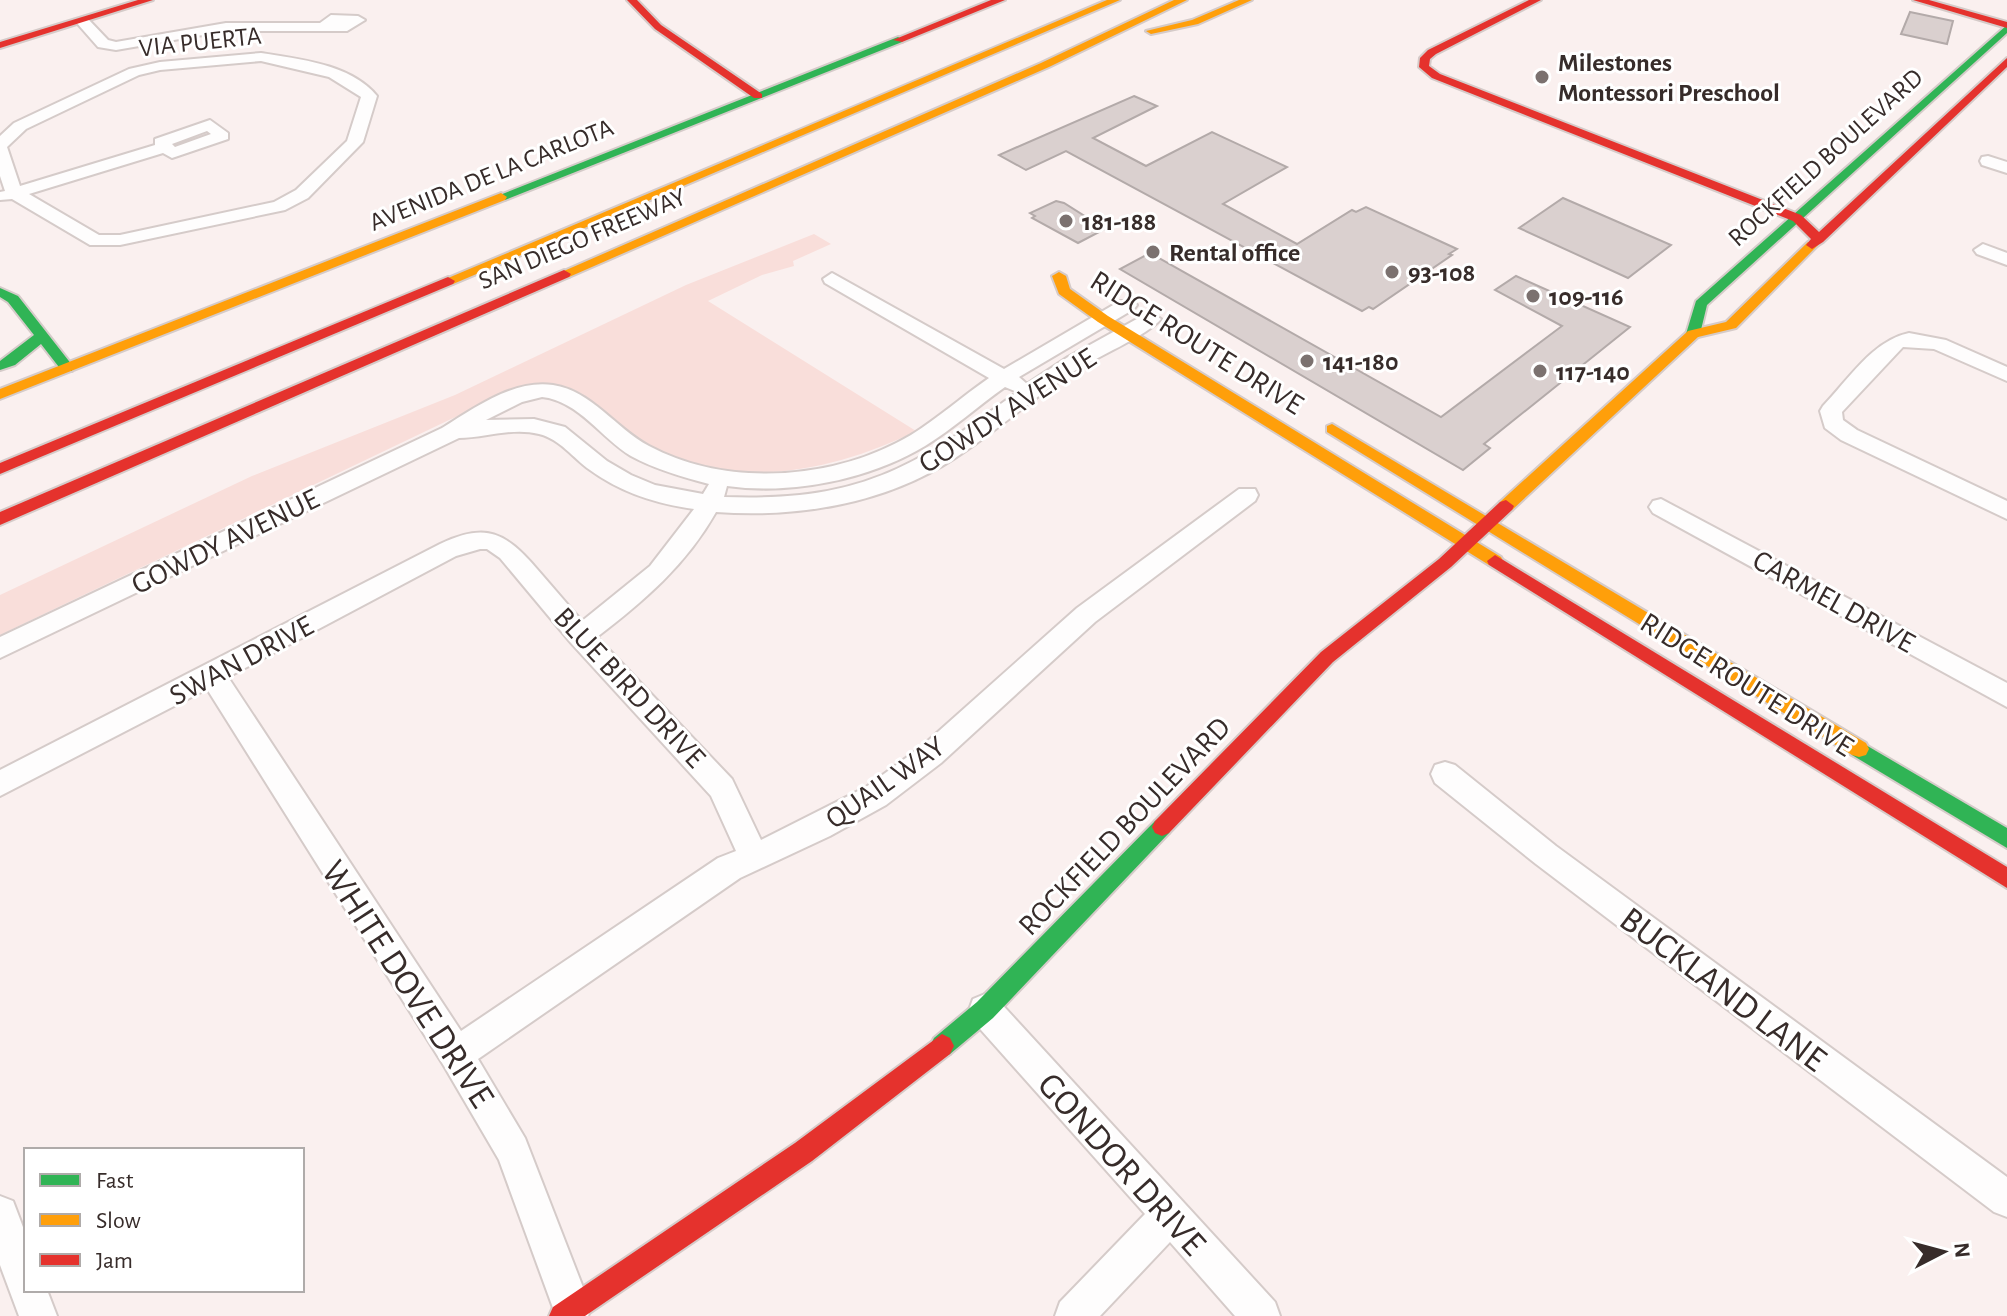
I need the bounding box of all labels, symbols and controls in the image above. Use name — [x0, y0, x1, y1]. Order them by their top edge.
street label: VIA PUERTA — [138, 23, 263, 61]
place label: Milestones Montessori Preschool — [1558, 50, 1780, 106]
street label: ROCKFIELD BOULEVARD — [1723, 64, 1928, 252]
marker: Milestones Montessori Preschool — [1533, 68, 1551, 86]
street label: AVENIDA DE LA CARLOTA — [366, 114, 617, 236]
street label: SAN DIEGO FREEWAY — [475, 183, 690, 294]
place label: 181-188 — [1082, 209, 1156, 235]
marker: 181-188 — [1057, 212, 1075, 230]
place label: Rental office — [1169, 240, 1300, 266]
marker: Rental office — [1144, 243, 1162, 261]
place label: 93-108 — [1408, 260, 1475, 286]
marker: 93-108 — [1383, 263, 1401, 281]
street label: RIDGE ROUTE DRIVE — [1085, 265, 1308, 420]
place label: 109-116 — [1549, 284, 1624, 310]
marker: 109-116 — [1524, 287, 1542, 305]
street label: GOWDY AVENUE — [914, 343, 1101, 479]
place label: 141-180 — [1323, 349, 1398, 375]
marker: 141-180 — [1298, 352, 1316, 370]
place label: 117-140 — [1556, 359, 1630, 385]
marker: 117-140 — [1531, 362, 1549, 380]
street label: GOWDY AVENUE — [127, 484, 324, 600]
street label: CARMEL DRIVE — [1747, 545, 1920, 659]
street label: BLUE BIRD DRIVE — [548, 602, 711, 774]
street label: RIDGE ROUTE DRIVE — [1635, 607, 1858, 762]
street label: SWAN DRIVE — [165, 611, 318, 711]
street label: ROCKFIELD BOULEVARD — [1013, 712, 1236, 942]
street label: QUAIL WAY — [820, 731, 951, 835]
street label: WHITE DOVE DRIVE — [314, 854, 500, 1114]
street label: BUCKLAND LANE — [1613, 901, 1832, 1078]
street label: GONDOR DRIVE — [1031, 1066, 1212, 1262]
legend — [24, 1148, 304, 1292]
text: Fast — [96, 1169, 134, 1193]
text: Slow — [96, 1209, 141, 1233]
north arrow — [1903, 1212, 1983, 1292]
text: N — [1950, 1241, 1974, 1259]
text: Jam — [96, 1249, 133, 1273]

